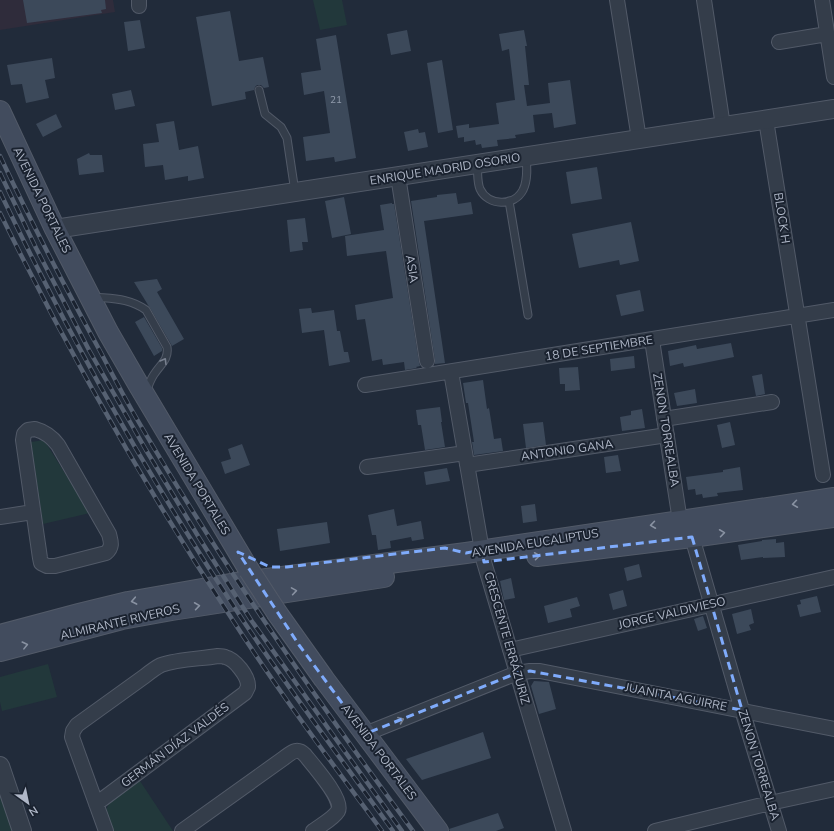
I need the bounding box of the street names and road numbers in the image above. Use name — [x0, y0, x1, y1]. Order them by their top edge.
street label: AVENIDA PORTALES — [9, 144, 75, 256]
street label: ENRIQUE MADRID OSORIO — [369, 149, 521, 189]
street label: BLOCK H — [770, 191, 794, 245]
street label: ASIA — [402, 254, 422, 284]
street label: 18 DE SEPTIEMBRE — [544, 332, 654, 364]
street label: ZENON TORREALBA — [649, 372, 683, 488]
street label: AVENIDA PORTALES — [160, 430, 234, 538]
street label: ANTONIO GANA — [520, 436, 614, 464]
street label: AVENIDA EUCALIPTUS — [470, 525, 600, 561]
street label: CRESCENTE ERRÁZURIZ — [480, 570, 534, 706]
street label: JORGE VALDIVIESO — [616, 593, 727, 633]
street label: ALMIRANTE RIVEROS — [59, 600, 181, 644]
street label: JUANITA AGUIRRE — [623, 679, 728, 715]
street label: GERMÁN DÍAZ VALDÉS — [118, 699, 232, 791]
street label: AVENIDA PORTALES — [338, 701, 420, 803]
street label: ZENON TORREALBA — [735, 708, 784, 823]

